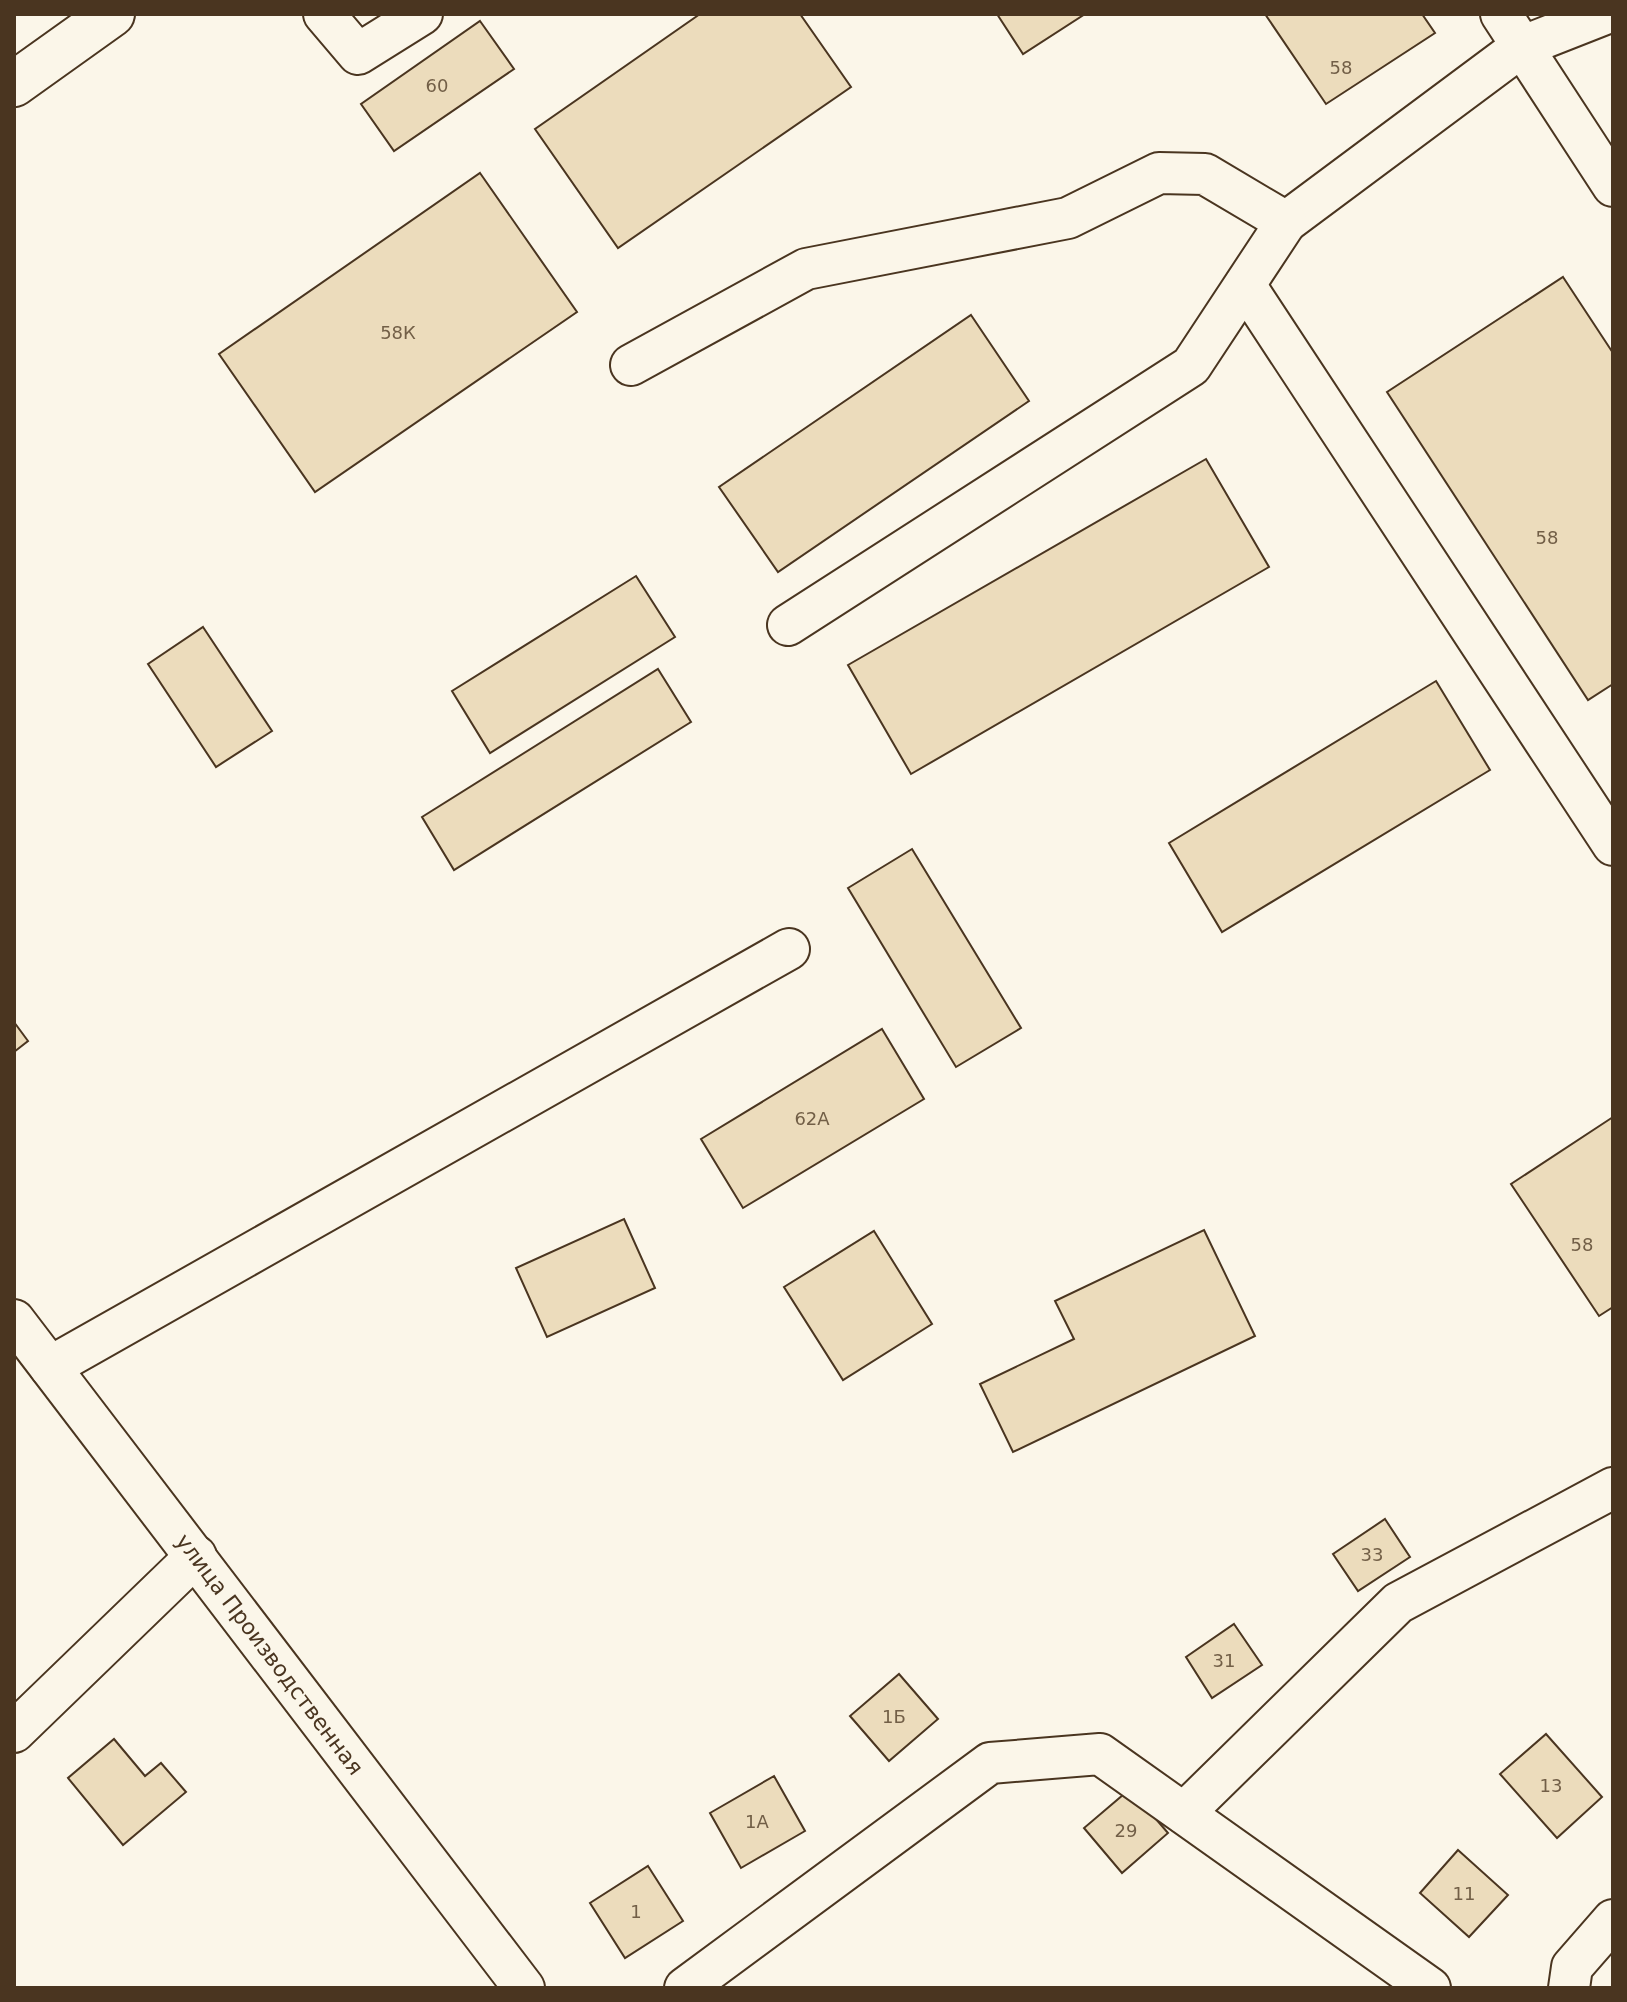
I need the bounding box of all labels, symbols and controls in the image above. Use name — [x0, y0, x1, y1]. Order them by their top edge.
house number: 58 — [1330, 57, 1352, 78]
house number: 60 — [426, 75, 448, 96]
house number: 58К — [380, 322, 416, 343]
house number: 58 — [1536, 527, 1558, 548]
house number: 62А — [794, 1108, 830, 1129]
house number: 58 — [1571, 1234, 1593, 1255]
street label: улица Производственная — [171, 1529, 368, 1780]
house number: 33 — [1361, 1544, 1383, 1565]
house number: 31 — [1213, 1650, 1235, 1671]
house number: 1Б — [882, 1706, 906, 1727]
house number: 13 — [1540, 1775, 1562, 1796]
house number: 1А — [745, 1811, 770, 1832]
house number: 29 — [1115, 1820, 1137, 1841]
house number: 11 — [1453, 1883, 1475, 1904]
house number: 1 — [630, 1901, 642, 1922]

